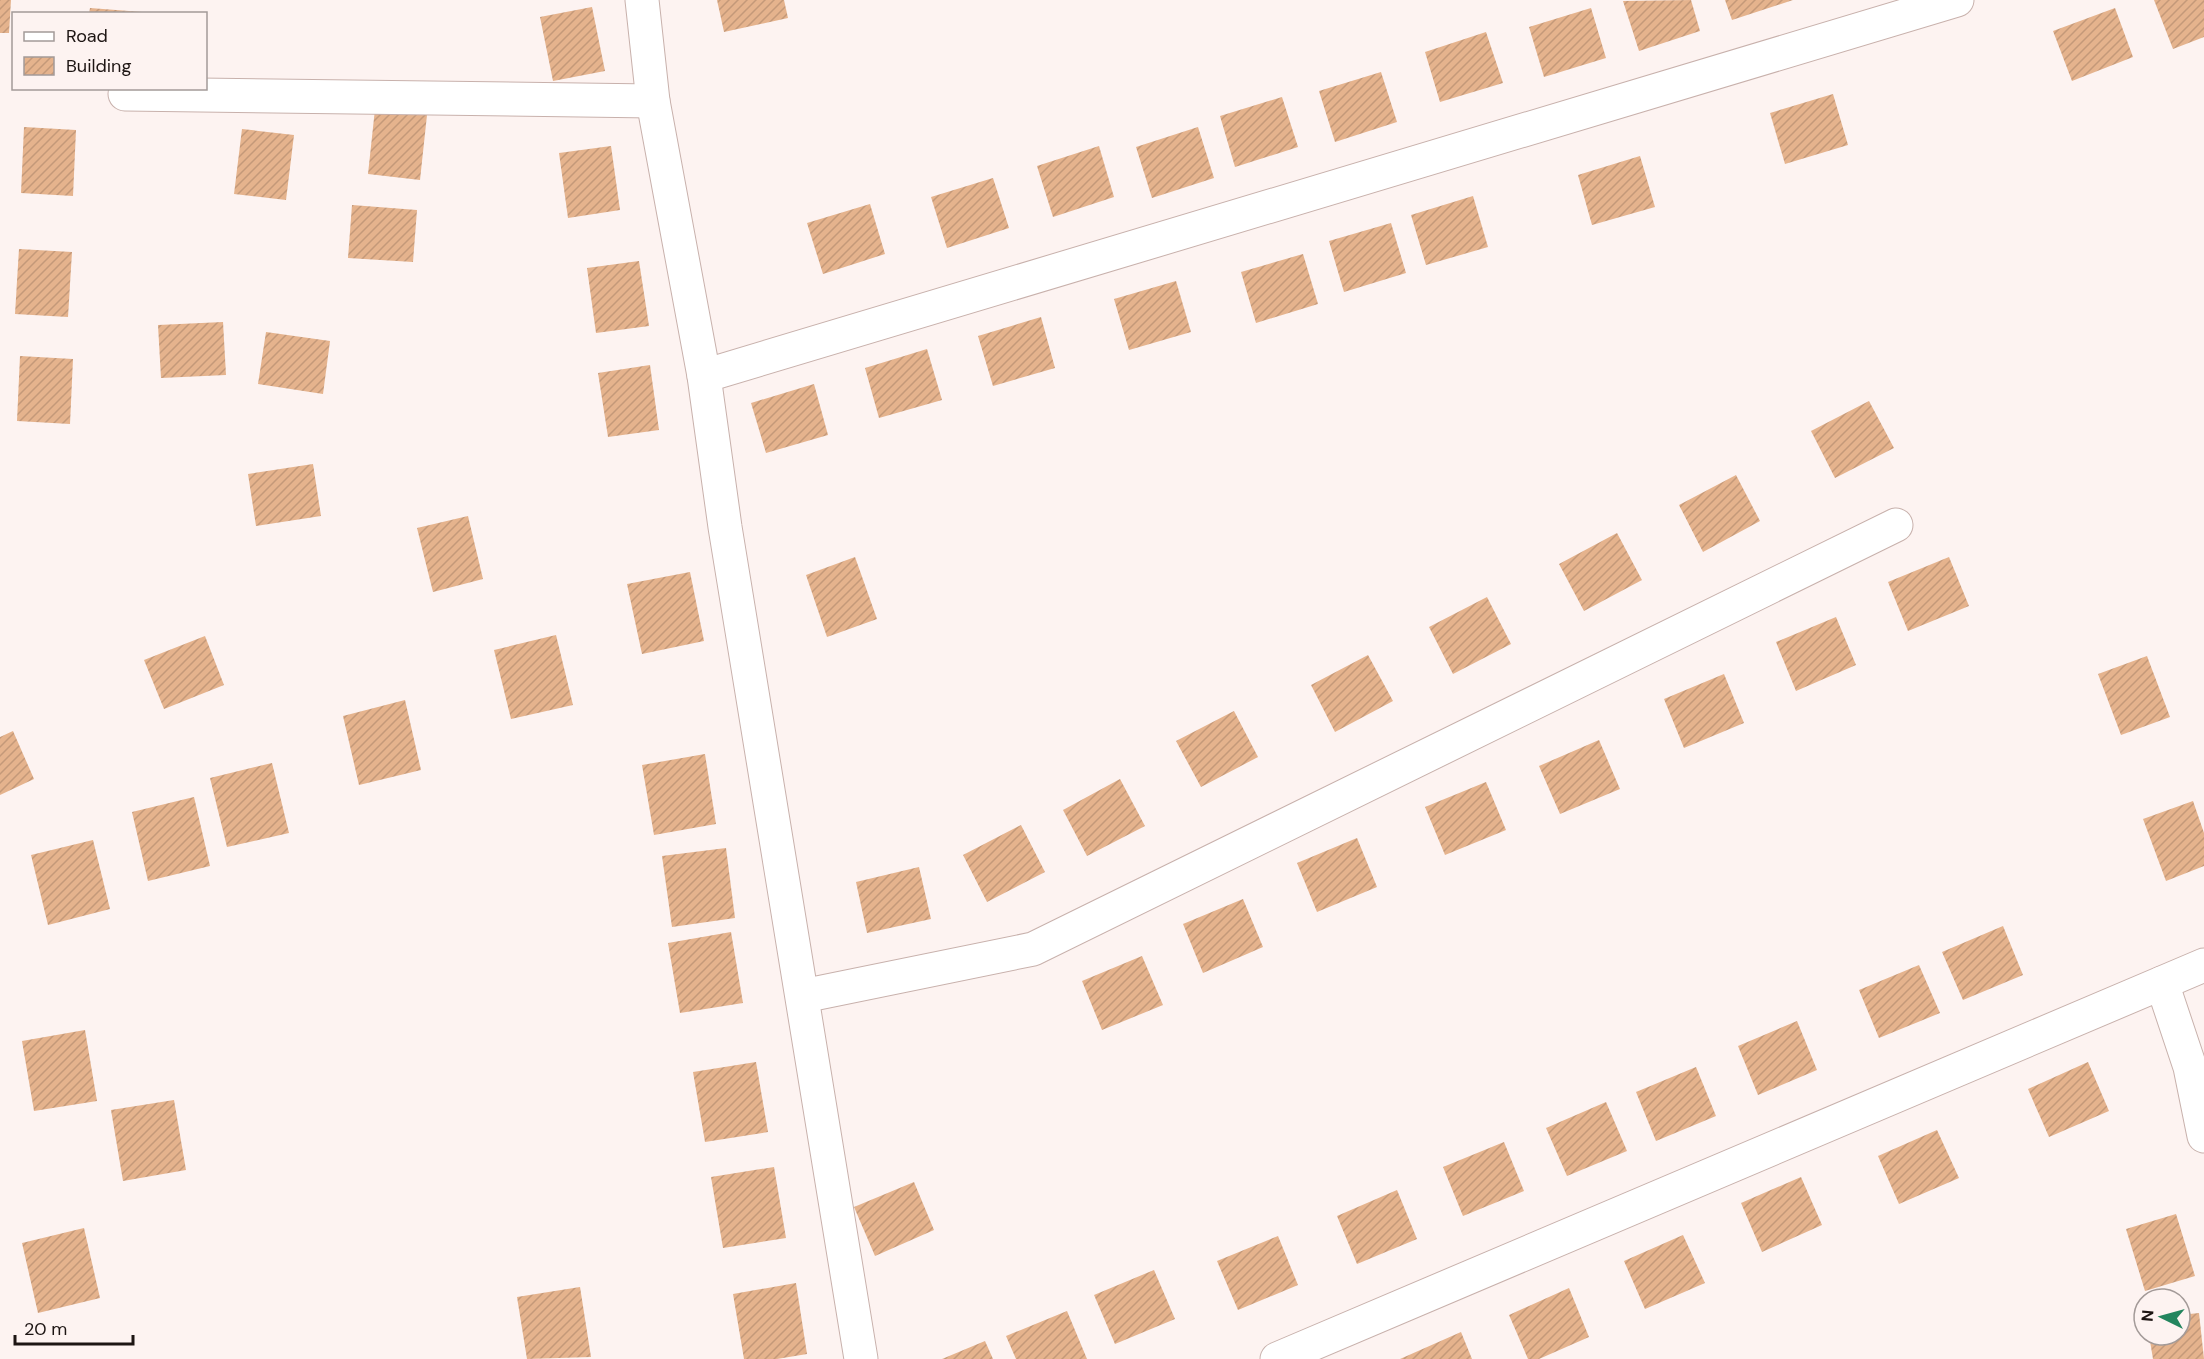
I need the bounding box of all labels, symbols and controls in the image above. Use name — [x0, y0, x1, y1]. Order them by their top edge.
legend — [12, 12, 207, 90]
text: Road — [66, 24, 108, 48]
text: Building — [66, 54, 131, 78]
north arrow — [2132, 1287, 2192, 1347]
scale bar — [15, 1308, 134, 1346]
text: N — [2137, 1309, 2159, 1322]
text: 20 m — [24, 1317, 67, 1341]

